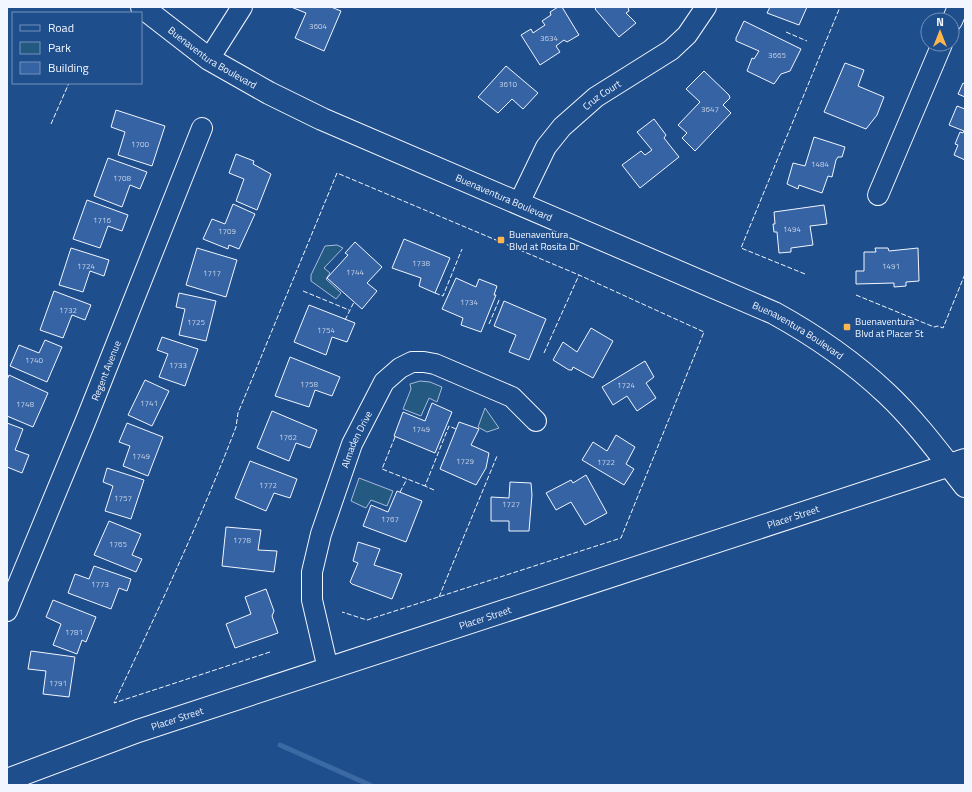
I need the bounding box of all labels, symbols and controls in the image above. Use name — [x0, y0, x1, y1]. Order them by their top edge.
legend — [12, 12, 142, 84]
north arrow — [920, 12, 960, 52]
text: N — [936, 14, 944, 30]
text: Road — [48, 18, 74, 37]
house number: 3604 — [309, 20, 327, 32]
street label: Buenaventura Boulevard — [165, 23, 260, 92]
house number: 3634 — [540, 32, 558, 44]
text: Park — [48, 38, 71, 57]
house number: 3665 — [768, 49, 786, 61]
text: Building — [48, 58, 89, 77]
street label: Cruz Court — [579, 76, 624, 113]
house number: 3610 — [499, 78, 517, 90]
house number: 3647 — [701, 103, 719, 115]
house number: 1700 — [131, 138, 149, 150]
house number: 1484 — [811, 158, 829, 170]
street label: Buenaventura Boulevard — [453, 170, 555, 225]
house number: 1708 — [113, 172, 131, 184]
house number: 1716 — [93, 214, 111, 226]
house number: 1494 — [783, 223, 801, 235]
house number: 1709 — [218, 225, 236, 237]
place label: Buenaventura Blvd at Rosita Dr — [509, 227, 580, 254]
marker: Buenaventura Blvd at Rosita Dr — [496, 235, 506, 245]
house number: 1738 — [412, 257, 430, 269]
house number: 1724 — [77, 260, 95, 272]
house number: 1491 — [882, 260, 900, 272]
house number: 1744 — [346, 266, 364, 278]
house number: 1717 — [203, 267, 221, 279]
house number: 1734 — [460, 296, 478, 308]
street label: Buenaventura Boulevard — [750, 297, 847, 363]
house number: 1732 — [59, 304, 77, 316]
place label: Buenaventura Blvd at Placer St — [855, 314, 924, 341]
house number: 1725 — [187, 316, 205, 328]
marker: Buenaventura Blvd at Placer St — [842, 322, 852, 332]
house number: 1754 — [317, 324, 335, 336]
street label: Regent Avenue — [87, 338, 124, 403]
house number: 1740 — [25, 354, 43, 366]
house number: 1733 — [169, 359, 187, 371]
house number: 1758 — [300, 378, 318, 390]
house number: 1724 — [617, 379, 635, 391]
house number: 1741 — [140, 397, 158, 409]
house number: 1748 — [16, 398, 34, 410]
street label: Almaden Drive — [337, 408, 375, 470]
house number: 1749 — [412, 423, 430, 435]
house number: 1762 — [279, 431, 297, 443]
house number: 1749 — [132, 450, 150, 462]
house number: 1729 — [456, 455, 474, 467]
house number: 1722 — [597, 456, 615, 468]
house number: 1772 — [259, 479, 277, 491]
house number: 1757 — [114, 492, 132, 504]
house number: 1727 — [502, 498, 520, 510]
street label: Placer Street — [765, 501, 821, 532]
house number: 1767 — [381, 513, 399, 525]
house number: 1778 — [233, 534, 251, 546]
house number: 1765 — [109, 538, 127, 550]
house number: 1773 — [91, 578, 109, 590]
street label: Placer Street — [457, 602, 514, 633]
house number: 1781 — [65, 626, 83, 638]
house number: 1791 — [49, 677, 67, 689]
street label: Placer Street — [149, 702, 206, 734]

